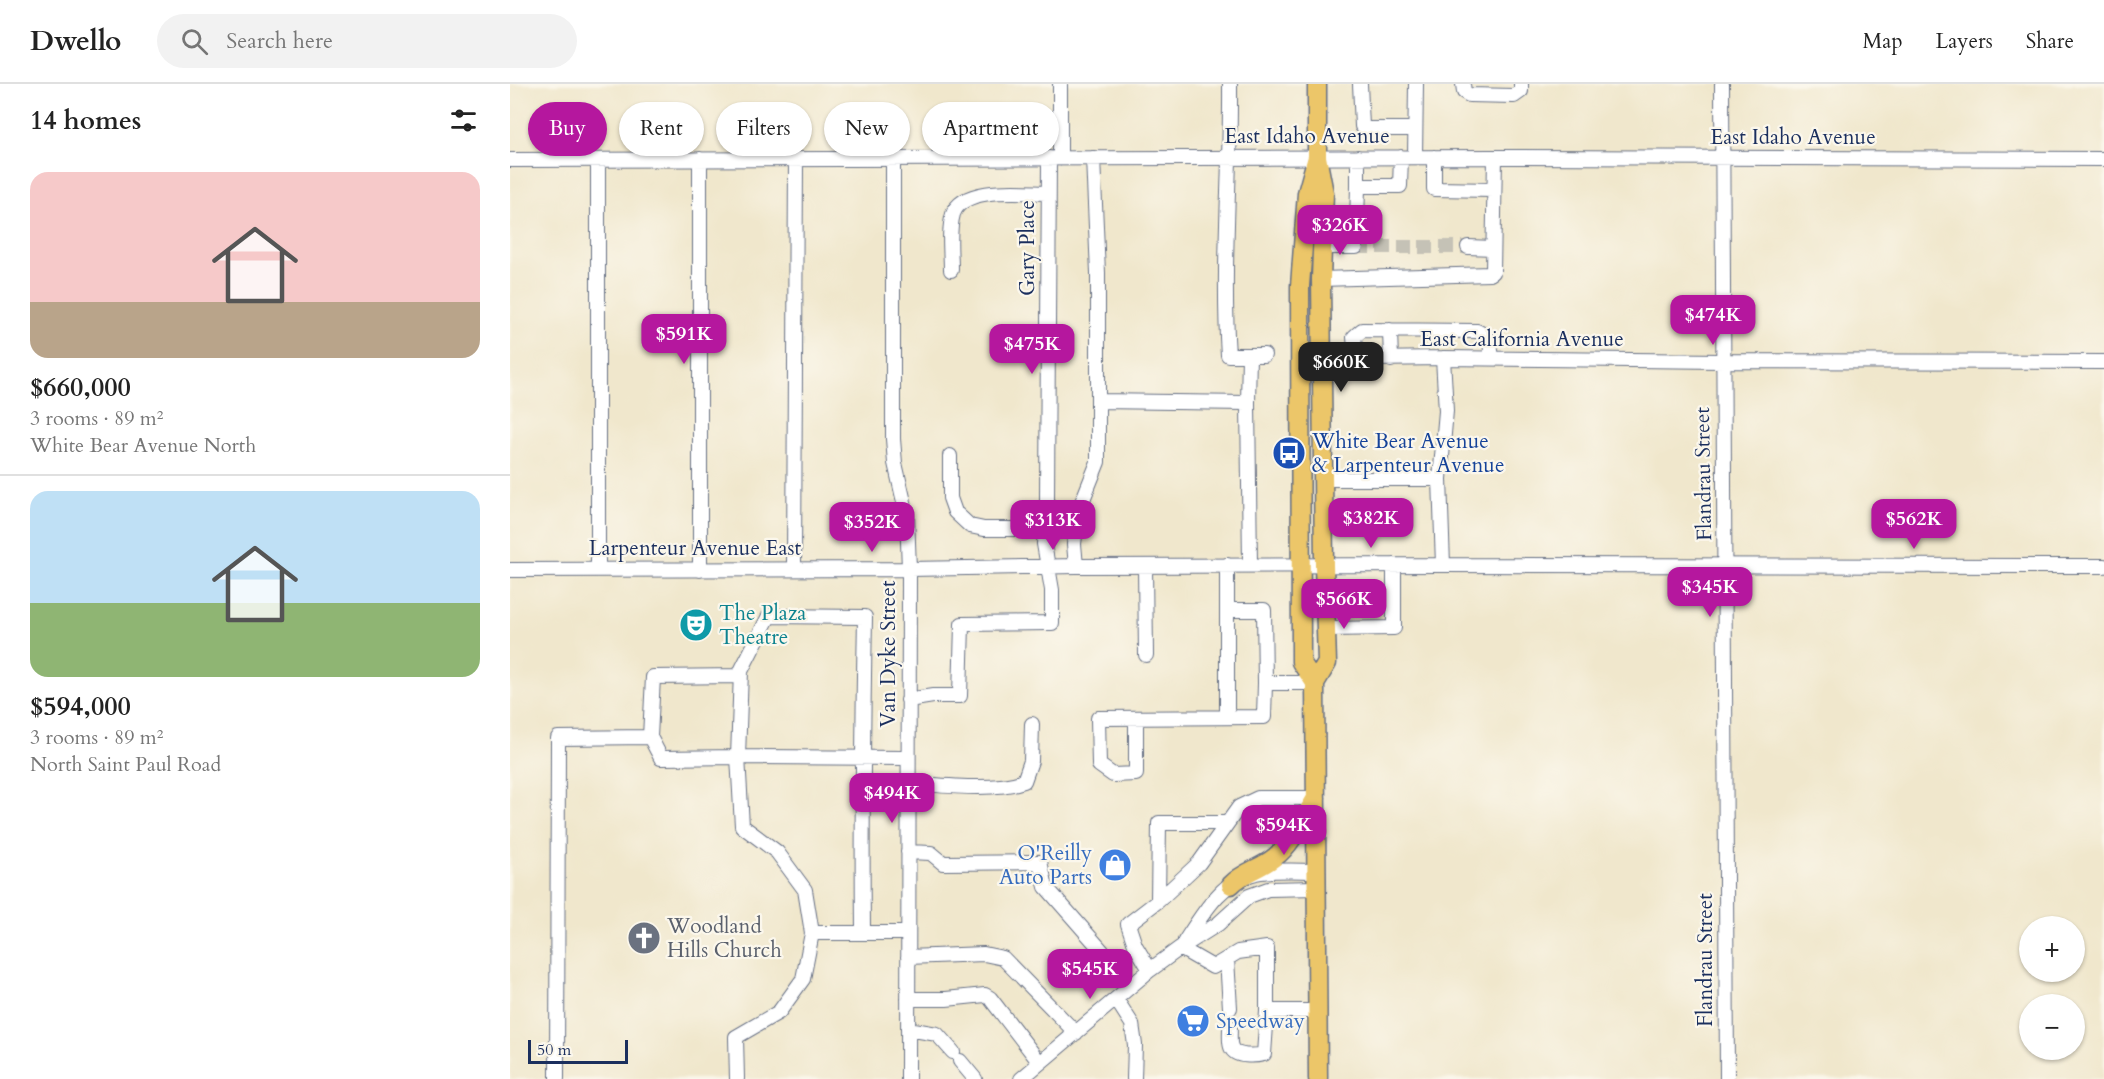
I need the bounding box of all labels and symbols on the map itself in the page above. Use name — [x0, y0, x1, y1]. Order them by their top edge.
street label: East Idaho Avenue — [1224, 122, 1390, 151]
street label: East Idaho Avenue — [1710, 123, 1876, 152]
street label: Gary Place — [1013, 200, 1042, 296]
pin: $326K — [1298, 205, 1382, 256]
pin: $474K — [1671, 295, 1755, 346]
pin: $591K — [642, 314, 726, 365]
pin: $475K — [990, 324, 1074, 375]
street label: East California Avenue — [1420, 325, 1624, 354]
pin: $660K — [1299, 342, 1383, 393]
street label: Flandrau Street — [1688, 406, 1719, 541]
place label: White Bear Avenue & Larpenteur Avenue — [1311, 427, 1504, 480]
bus stop icon: White Bear Avenue & Larpenteur Avenue — [1271, 435, 1307, 471]
pin: $382K — [1329, 498, 1413, 549]
pin: $562K — [1872, 499, 1956, 550]
pin: $313K — [1011, 500, 1095, 551]
pin: $352K — [830, 502, 914, 553]
street label: Larpenteur Avenue East — [589, 534, 802, 563]
pin: $345K — [1668, 567, 1752, 618]
pin: $566K — [1302, 579, 1386, 630]
street label: Van Dyke Street — [874, 580, 903, 728]
place label: The Plaza Theatre — [719, 599, 806, 652]
theatre icon: The Plaza Theatre — [678, 607, 714, 643]
pin: $494K — [850, 773, 934, 824]
pin: $594K — [1242, 805, 1326, 856]
place label: O'Reilly Auto Parts — [999, 839, 1092, 892]
shop icon: O'Reilly Auto Parts — [1097, 847, 1133, 883]
street label: Flandrau Street — [1691, 893, 1720, 1027]
place label: Woodland Hills Church — [666, 912, 782, 965]
church icon: Woodland Hills Church — [626, 920, 662, 956]
pin: $545K — [1048, 949, 1132, 1000]
supermarket icon: Speedway — [1175, 1003, 1211, 1039]
place label: Speedway — [1216, 1007, 1305, 1036]
scale bar — [528, 1037, 628, 1064]

